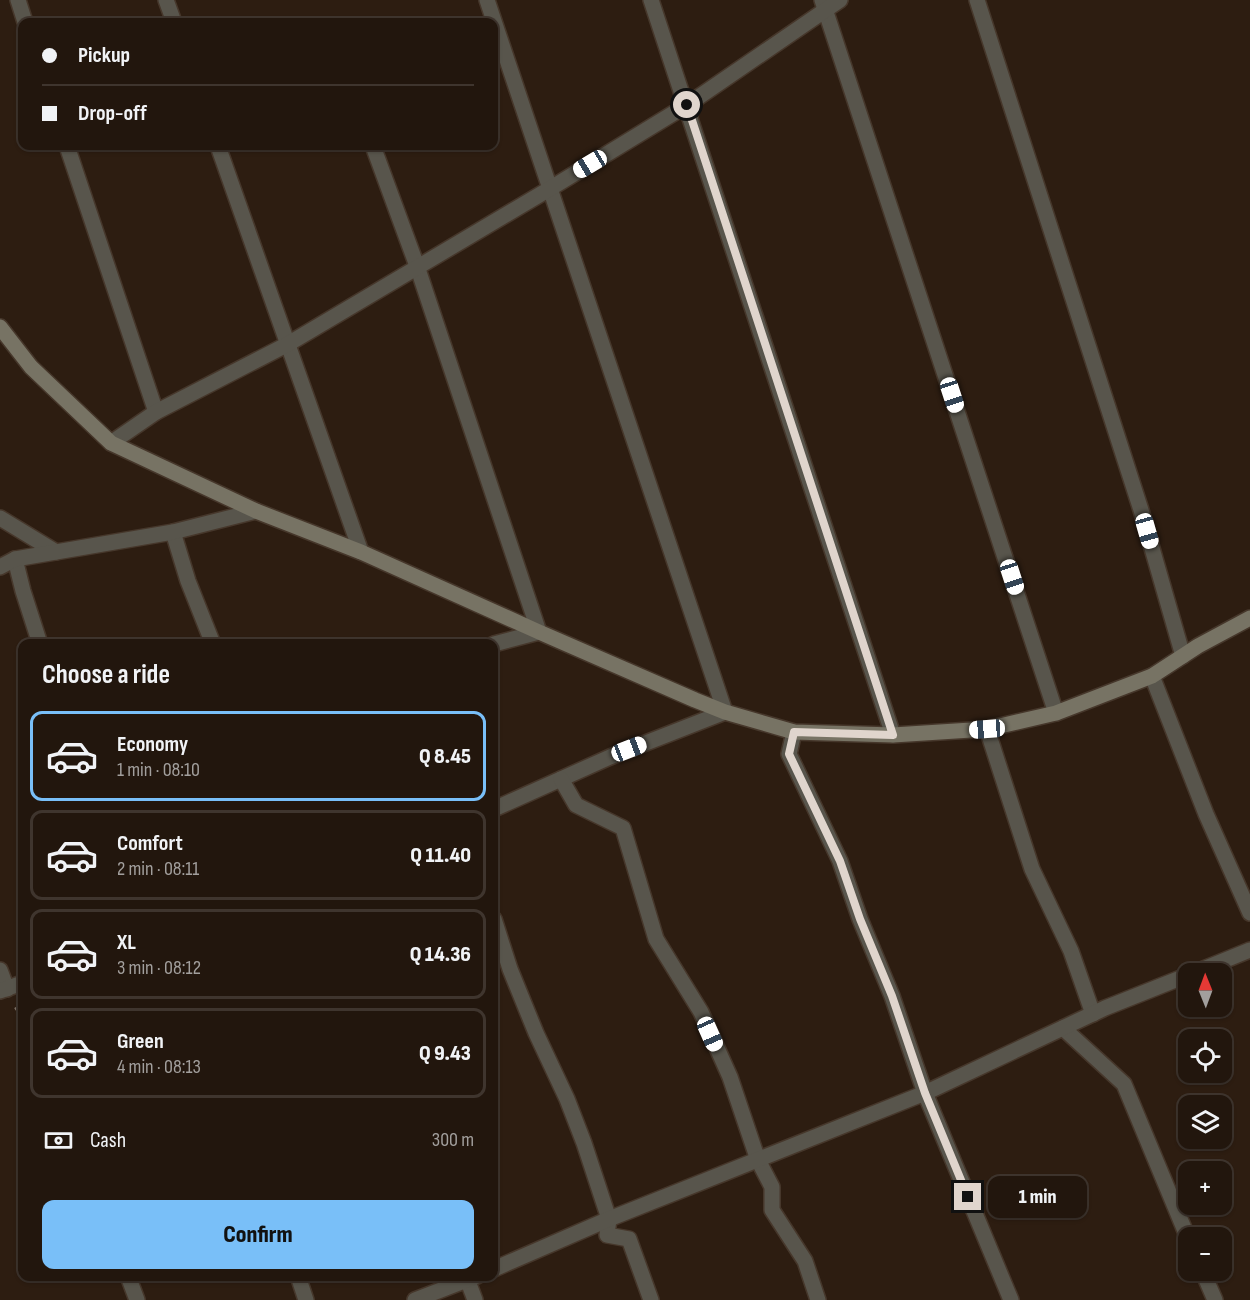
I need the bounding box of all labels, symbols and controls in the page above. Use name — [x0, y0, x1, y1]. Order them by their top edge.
text: Pickup — [78, 42, 130, 69]
route start — [673, 91, 700, 118]
text: Drop-off — [78, 100, 147, 127]
car — [570, 147, 610, 181]
car — [938, 375, 966, 415]
car — [1133, 511, 1161, 551]
car — [998, 557, 1026, 597]
text: Choose a ride — [42, 659, 170, 691]
car — [968, 719, 1006, 739]
icon: car — [45, 729, 99, 783]
text: Economy — [117, 731, 188, 758]
car — [609, 734, 649, 764]
text: Q 8.45 — [419, 743, 471, 770]
text: 1 min · 08:10 — [117, 758, 200, 782]
icon: car — [45, 828, 99, 882]
text: Comfort — [117, 830, 183, 857]
text: Q 11.40 — [410, 842, 471, 869]
text: 2 min · 08:11 — [117, 857, 199, 881]
icon: car — [45, 927, 99, 981]
text: XL — [117, 929, 136, 956]
text: Q 14.36 — [410, 941, 471, 968]
text: 3 min · 08:12 — [117, 956, 201, 980]
north arrow — [1178, 963, 1232, 1017]
map controls — [1178, 963, 1232, 1281]
car — [694, 1014, 726, 1054]
icon: car — [45, 1026, 99, 1080]
text: Green — [117, 1028, 164, 1055]
button: locate — [1178, 1029, 1232, 1083]
text: Q 9.43 — [419, 1040, 471, 1067]
text: 4 min · 08:13 — [117, 1055, 201, 1079]
button: layers — [1178, 1095, 1232, 1149]
icon: cash — [42, 1124, 75, 1157]
text: Cash — [90, 1127, 126, 1154]
text: 300 m — [432, 1128, 474, 1152]
button: + — [1178, 1161, 1232, 1215]
callout: 1 min — [989, 1176, 1088, 1218]
route end — [954, 1183, 981, 1210]
text: 1 min — [1018, 1185, 1057, 1209]
button: Confirm — [42, 1200, 474, 1269]
button: − — [1178, 1227, 1232, 1281]

